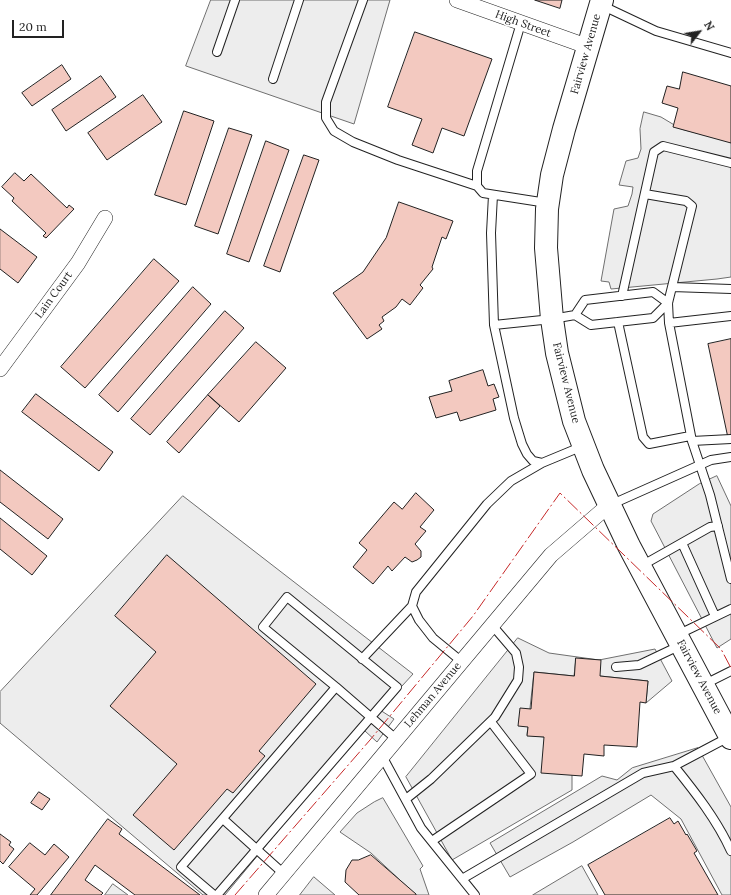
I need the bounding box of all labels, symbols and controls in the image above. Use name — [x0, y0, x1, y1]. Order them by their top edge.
street label: High Street — [493, 8, 553, 40]
scale bar — [14, 12, 66, 38]
street label: Fairview Avenue — [568, 12, 604, 96]
north arrow — [679, 12, 719, 52]
text: 20 m — [19, 19, 47, 34]
text: N — [701, 19, 717, 33]
street label: Lain Court — [33, 269, 75, 321]
street label: Fairview Avenue — [550, 341, 582, 425]
street label: Fairview Avenue — [674, 637, 724, 717]
street label: Lehman Avenue — [402, 660, 464, 730]

